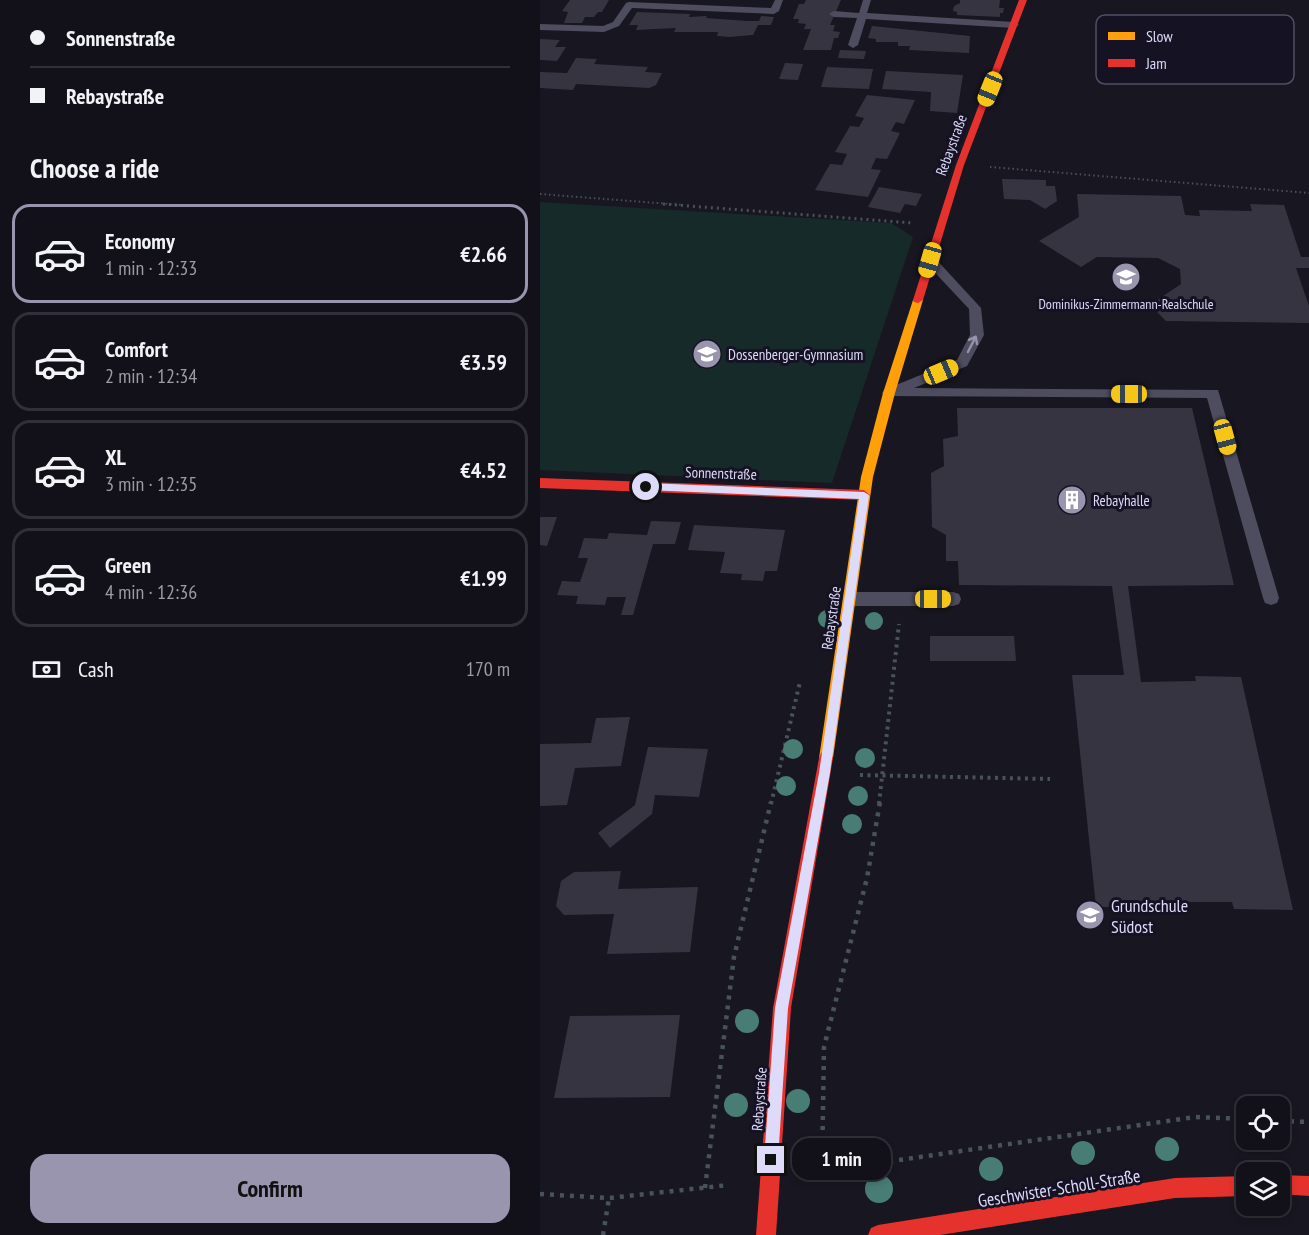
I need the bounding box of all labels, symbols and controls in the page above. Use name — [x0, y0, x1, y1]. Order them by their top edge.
legend — [1096, 15, 1294, 84]
text: Sonnenstraße — [66, 24, 175, 52]
text: Slow — [1146, 26, 1173, 46]
text: Jam — [1145, 53, 1167, 73]
car — [975, 69, 1005, 109]
text: Rebaystraße — [66, 82, 164, 110]
street label: Rebaystraße — [931, 112, 971, 178]
text: Choose a ride — [30, 151, 159, 185]
icon: car — [33, 227, 87, 281]
text: Economy — [105, 227, 175, 255]
text: €2.66 — [460, 240, 507, 268]
car — [916, 240, 944, 280]
text: 1 min · 12:33 — [105, 255, 197, 281]
school or university icon: Dominikus-Zimmermann-Realschule — [1110, 261, 1142, 293]
place label: Dominikus-Zimmermann-Realschule — [1039, 295, 1214, 313]
icon: car — [33, 335, 87, 389]
text: Comfort — [105, 335, 168, 363]
one-way arrow — [966, 336, 978, 353]
school or university icon: Dossenberger-Gymnasium — [691, 338, 723, 370]
place label: Dossenberger-Gymnasium — [728, 345, 863, 364]
text: €3.59 — [460, 348, 507, 376]
car — [921, 357, 961, 387]
text: 2 min · 12:34 — [105, 363, 197, 389]
car — [1111, 385, 1147, 403]
car — [1212, 417, 1238, 457]
icon: car — [33, 443, 87, 497]
text: XL — [105, 443, 126, 471]
text: €4.52 — [460, 456, 507, 484]
street label: Sonnenstraße — [685, 462, 757, 484]
text: 3 min · 12:35 — [105, 471, 197, 497]
route start — [632, 473, 659, 500]
building icon: Rebayhalle — [1056, 484, 1088, 516]
place label: Rebayhalle — [1093, 491, 1150, 510]
icon: car — [33, 551, 87, 605]
text: Green — [105, 551, 151, 579]
text: €1.99 — [460, 564, 507, 592]
text: 4 min · 12:36 — [105, 579, 197, 605]
street label: Rebaystraße — [817, 585, 845, 651]
car — [915, 590, 951, 608]
icon: cash — [30, 653, 63, 686]
text: Cash — [78, 655, 114, 683]
text: 170 m — [466, 656, 510, 682]
place label: Grundschule Südost — [1111, 894, 1188, 938]
school or university icon: Grundschule Südost — [1074, 899, 1106, 931]
street label: Rebaystraße — [747, 1067, 771, 1131]
map controls — [1236, 1096, 1290, 1216]
button: locate — [1236, 1096, 1290, 1150]
callout: 1 min — [792, 1139, 891, 1181]
route end — [757, 1146, 784, 1173]
text: 1 min — [821, 1146, 862, 1172]
button: Confirm — [30, 1154, 510, 1223]
button: layers — [1236, 1162, 1290, 1216]
street label: Geschwister-Scholl-Straße — [976, 1164, 1142, 1212]

